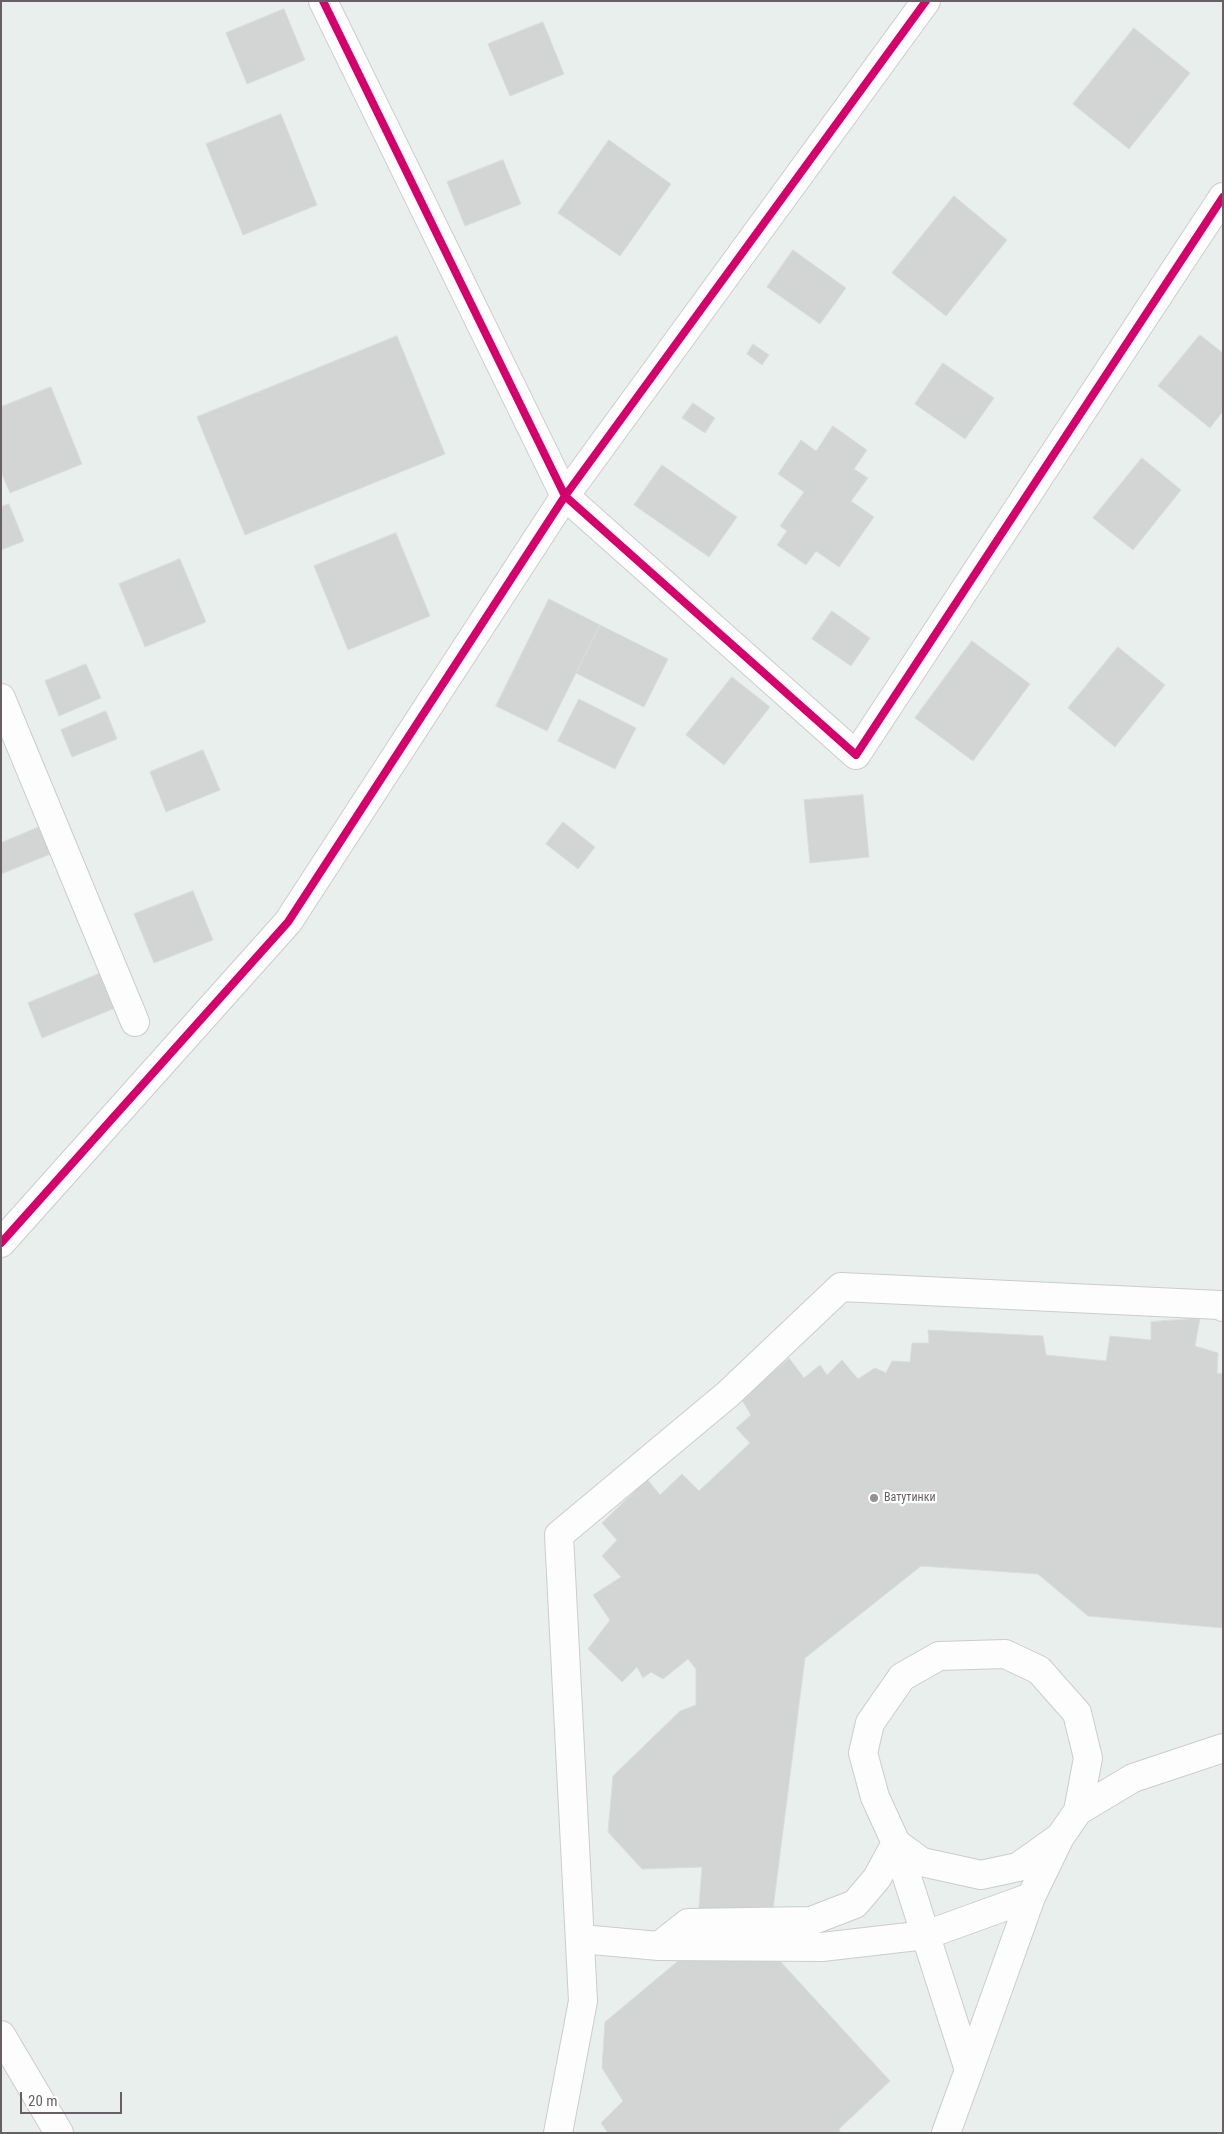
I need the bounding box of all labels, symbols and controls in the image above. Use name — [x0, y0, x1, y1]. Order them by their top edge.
place label: Ватутинки — [884, 1491, 936, 1505]
marker: Ватутинки — [868, 1492, 880, 1504]
scale bar — [22, 2082, 125, 2114]
text: 20 m — [28, 2092, 58, 2110]

